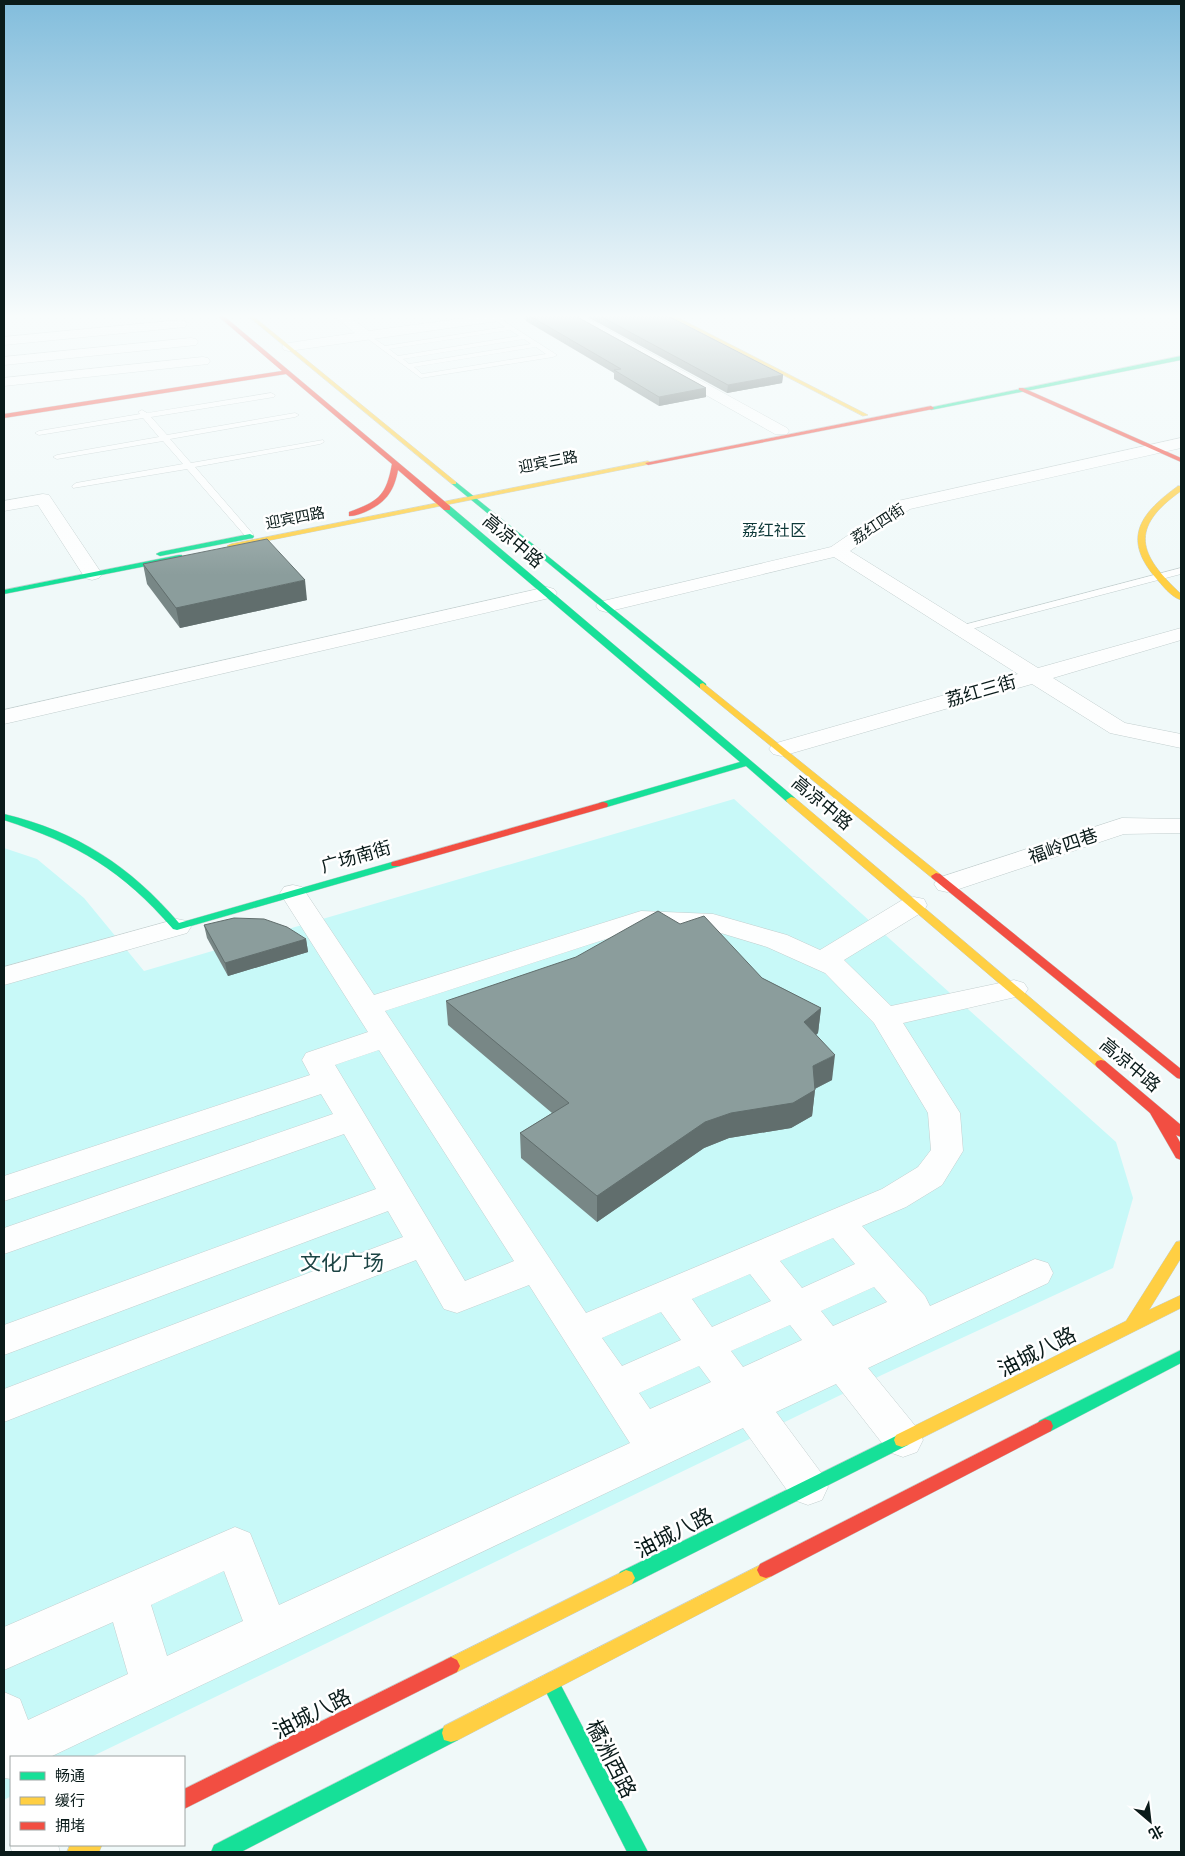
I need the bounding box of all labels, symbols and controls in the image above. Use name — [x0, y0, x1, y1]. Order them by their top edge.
street label: 迎宾三路 — [517, 447, 579, 477]
street label: 荔红四街 — [848, 500, 908, 548]
street label: 迎宾四路 — [264, 503, 326, 533]
street label: 高凉中路 — [479, 509, 548, 572]
district label: 荔红社区 — [742, 521, 806, 540]
street label: 荔红三街 — [943, 671, 1018, 711]
street label: 高凉中路 — [788, 771, 857, 834]
street label: 福岭四巷 — [1025, 824, 1100, 867]
street label: 广场南街 — [318, 837, 393, 877]
street label: 高凉中路 — [1096, 1033, 1165, 1096]
park label: 文化广场 — [300, 1250, 384, 1275]
street label: 油城八路 — [994, 1321, 1080, 1382]
street label: 油城八路 — [631, 1502, 717, 1563]
street label: 油城八路 — [269, 1683, 355, 1744]
street label: 橘洲西路 — [581, 1716, 642, 1802]
legend — [10, 1756, 185, 1846]
text: 畅通 — [55, 1767, 85, 1785]
text: 缓行 — [55, 1792, 85, 1810]
north arrow — [1125, 1796, 1175, 1846]
text: 拥堵 — [55, 1817, 85, 1835]
text: 北 — [1146, 1822, 1166, 1843]

